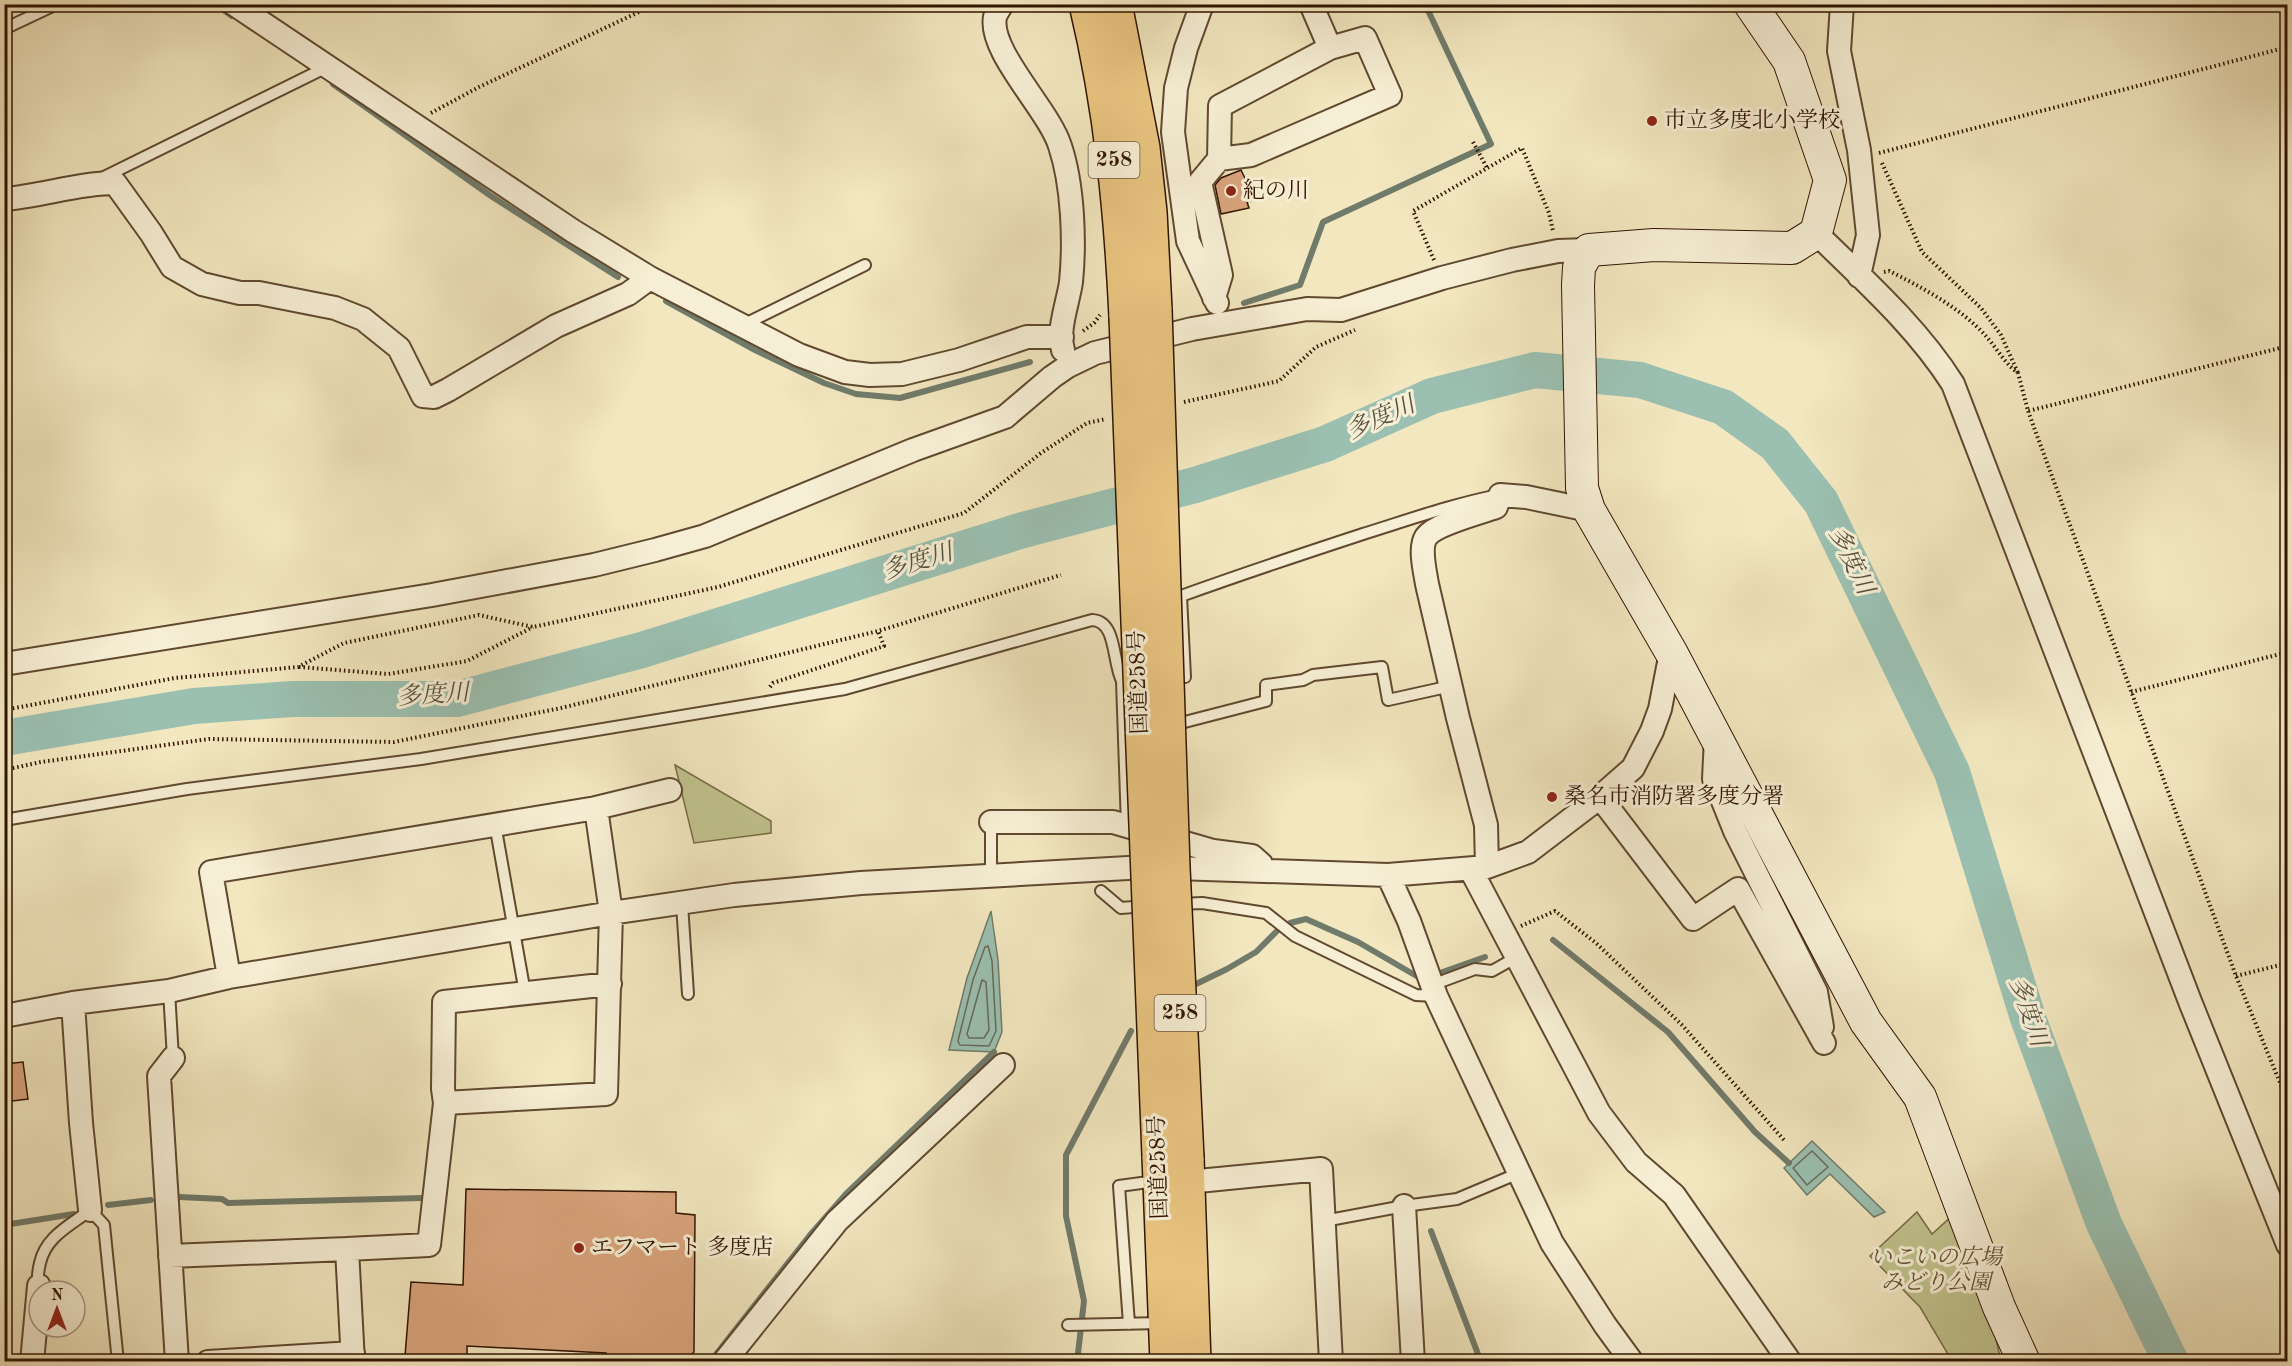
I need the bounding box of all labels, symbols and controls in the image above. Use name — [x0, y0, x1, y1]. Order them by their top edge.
place label: 市立多度北小学校 — [1664, 108, 1840, 132]
marker: 市立多度北小学校 — [1645, 114, 1659, 128]
road number: 258 — [1088, 142, 1140, 178]
place label: 紀の川 — [1243, 178, 1309, 202]
marker: 紀の川 — [1224, 184, 1238, 198]
water label: 多度川 — [1342, 389, 1422, 445]
water label: 多度川 — [1823, 522, 1881, 601]
water label: 多度川 — [879, 537, 959, 585]
street label: 国道258号 — [1124, 630, 1152, 735]
water label: 多度川 — [396, 678, 473, 710]
place label: 桑名市消防署多度分署 — [1564, 784, 1784, 808]
marker: 桑名市消防署多度分署 — [1545, 790, 1559, 804]
water label: 多度川 — [2004, 973, 2054, 1053]
road number: 258 — [1154, 995, 1206, 1031]
street label: 国道258号 — [1144, 1115, 1172, 1220]
place label: エフマート 多度店 — [591, 1235, 773, 1259]
marker: エフマート 多度店 — [572, 1241, 586, 1255]
park label: いこいの広場 みどり公園 — [1870, 1245, 2004, 1294]
north arrow — [27, 1279, 87, 1339]
text: N — [51, 1288, 64, 1304]

